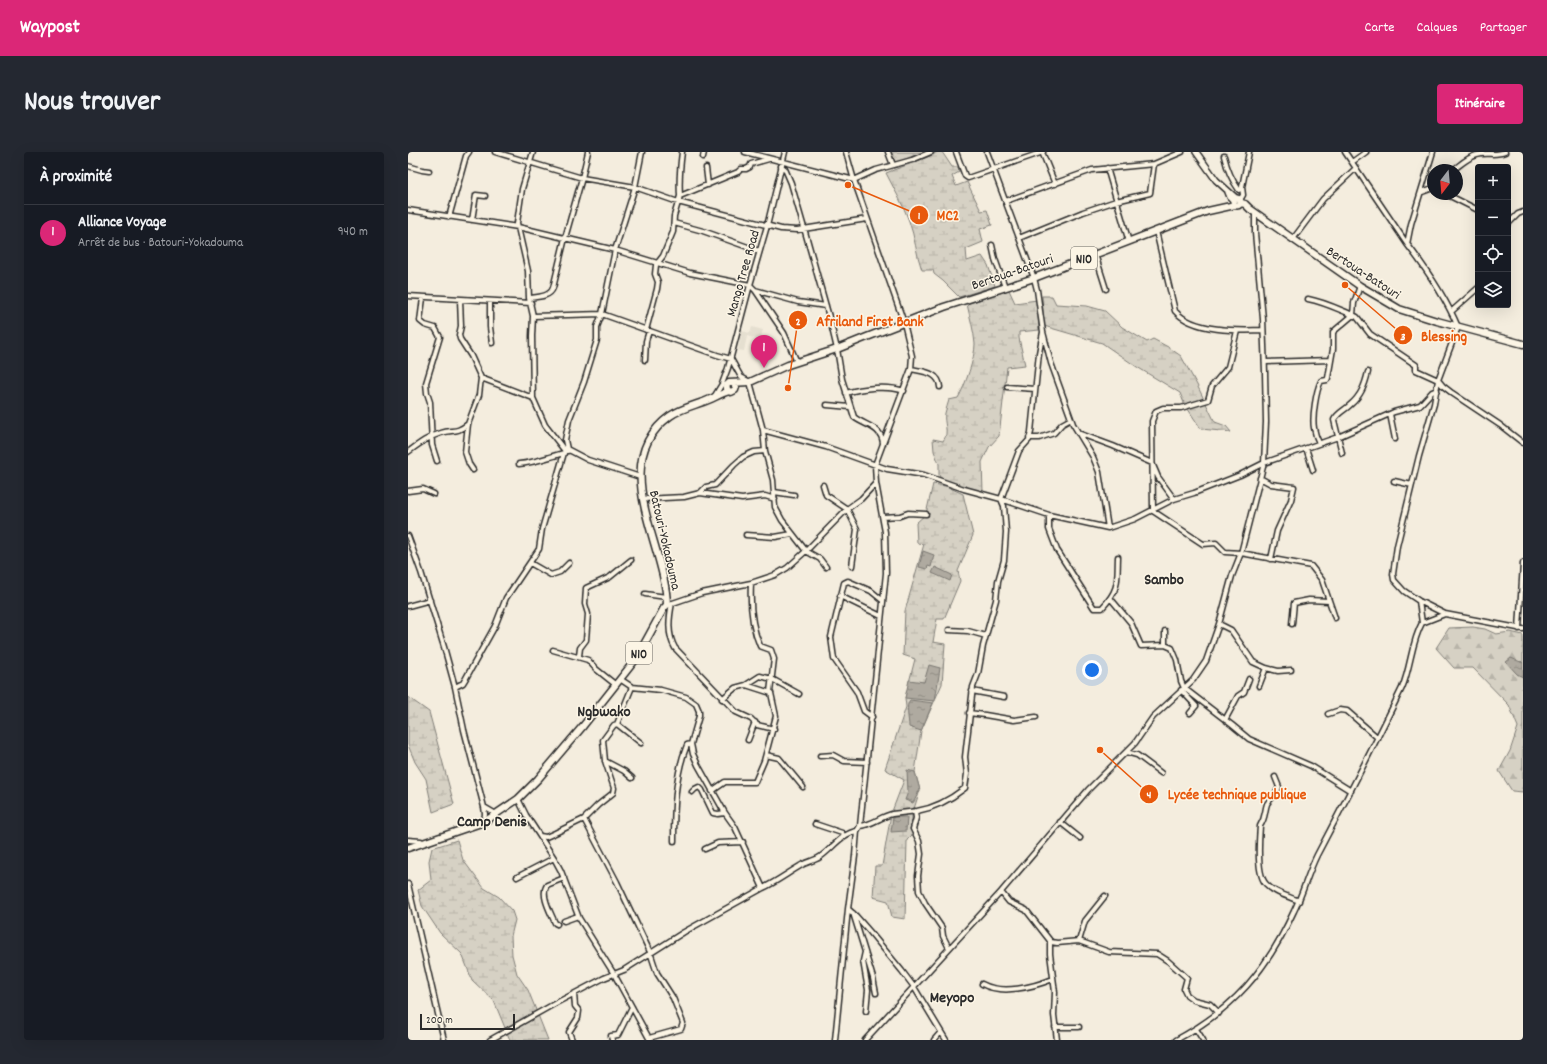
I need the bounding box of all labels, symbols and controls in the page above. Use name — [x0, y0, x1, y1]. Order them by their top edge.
text: Waypost — [20, 15, 80, 42]
text: Carte — [1365, 18, 1395, 38]
text: Calques — [1417, 18, 1458, 38]
text: Partager — [1480, 18, 1527, 38]
text: Nous trouver — [24, 84, 160, 124]
button: Itinéraire — [1437, 84, 1523, 124]
north arrow — [1427, 164, 1463, 200]
map controls — [1475, 164, 1511, 308]
button: + — [1475, 164, 1511, 200]
text: À proximité — [40, 166, 112, 190]
button: − — [1475, 200, 1511, 236]
callout: MC2 — [909, 202, 968, 229]
text: MC2 — [937, 206, 959, 228]
text: 1 — [918, 208, 921, 225]
text: Alliance Voyage — [78, 212, 166, 234]
text: 1 — [52, 223, 54, 242]
text: 940 m — [338, 223, 368, 242]
street label: Mango Tree Road — [722, 228, 766, 319]
text: Arrêt de bus · Batouri-Yokadouma — [78, 234, 243, 253]
button: locate — [1475, 236, 1511, 272]
street label: Bertoua-Batouri — [1322, 242, 1404, 305]
road number: N10 — [1071, 247, 1097, 269]
street label: Bertoua-Batouri — [969, 249, 1057, 296]
button: layers — [1475, 272, 1511, 308]
callout: Afriland First Bank — [788, 307, 932, 334]
text: Afriland First Bank — [816, 312, 924, 334]
text: 2 — [795, 314, 801, 331]
callout: Blessing — [1393, 322, 1475, 349]
text: Blessing — [1421, 327, 1468, 349]
text: 3 — [1400, 329, 1406, 346]
pin: 1 — [751, 335, 777, 368]
street label: Batouri-Yokadouma — [643, 489, 685, 593]
district label: Sambo — [1144, 569, 1184, 592]
road number: N10 — [626, 642, 652, 664]
your location — [1082, 660, 1102, 680]
district label: Ngbwako — [577, 701, 631, 724]
callout: Lycée technique publique — [1139, 780, 1314, 807]
text: Lycée technique publique — [1168, 785, 1307, 807]
text: 4 — [1147, 787, 1152, 804]
district label: Camp Denis — [457, 811, 527, 834]
district label: Meyopo — [930, 987, 974, 1010]
scale bar — [420, 1012, 515, 1031]
text: 200 m — [426, 1013, 453, 1029]

